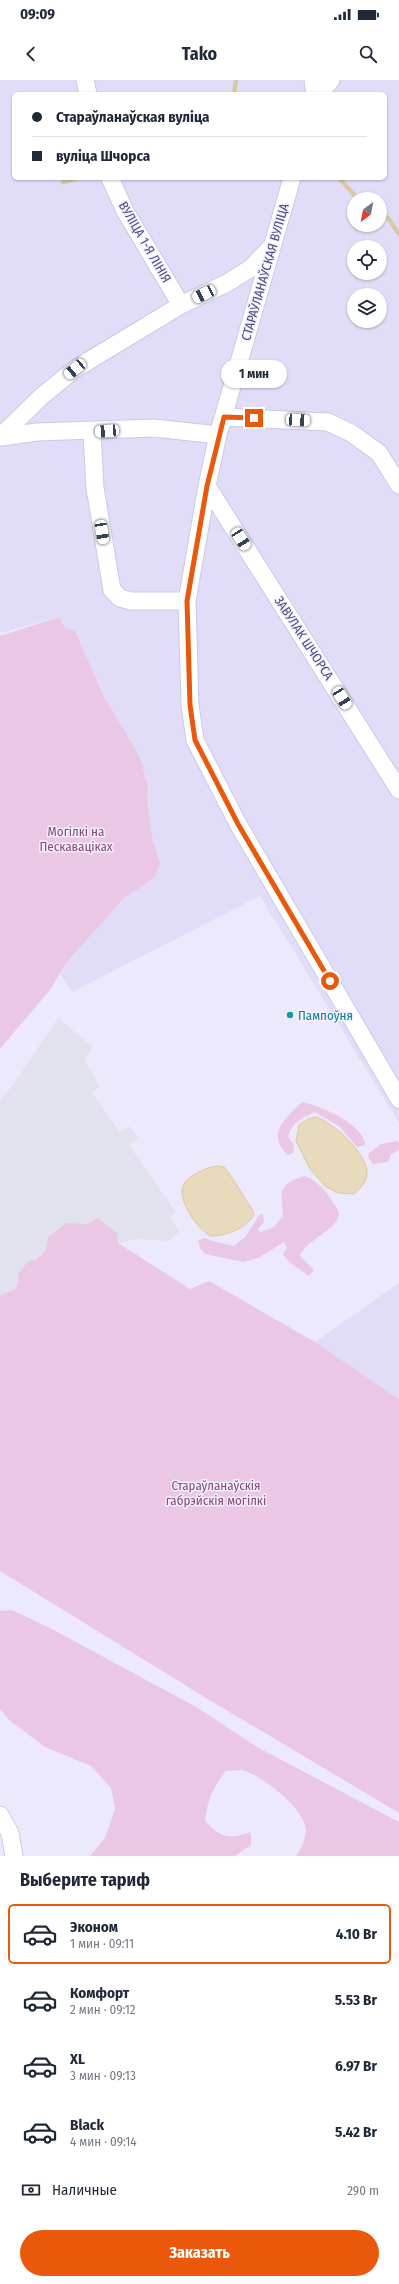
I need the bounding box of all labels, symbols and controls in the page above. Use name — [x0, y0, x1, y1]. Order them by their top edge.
text: 09:09 — [20, 5, 55, 23]
icon: back — [20, 43, 42, 65]
text: Tako — [182, 43, 217, 65]
icon: search — [357, 43, 379, 65]
text: Стараўланаўская вуліца — [56, 108, 210, 126]
text: вуліца Шчорса — [56, 147, 150, 165]
north arrow — [347, 192, 387, 232]
map controls — [347, 192, 387, 328]
street label: ВУЛІЦА 1-Я ЛІНІЯ — [116, 199, 174, 285]
street label: СТАРАЎЛАНАЎСКАЯ ВУЛІЦА — [238, 201, 292, 342]
button: locate — [347, 240, 387, 280]
car — [191, 283, 217, 305]
button: layers — [347, 288, 387, 328]
car — [62, 357, 88, 381]
callout: 1 мин — [221, 360, 287, 388]
text: 1 мин — [239, 366, 269, 381]
route end — [245, 409, 263, 427]
car — [286, 413, 310, 427]
car — [95, 424, 119, 438]
car — [94, 519, 110, 545]
car — [229, 526, 253, 552]
street label: ЗАВУЛАК ШЧОРСА — [271, 593, 337, 683]
car — [331, 685, 353, 711]
park label: Могілкі на Пескаваціках — [40, 824, 113, 854]
route start — [321, 972, 339, 990]
place label: Пампоўня — [298, 1008, 353, 1023]
marker: Пампоўня — [285, 1010, 295, 1020]
park label: Стараўланаўскія габрэйскія могілкі — [166, 1478, 266, 1508]
text: Выберите тариф — [20, 1869, 150, 1891]
icon: car — [22, 1916, 58, 1952]
text: Эконом — [70, 1918, 118, 1936]
text: 4.10 Br — [336, 1925, 377, 1943]
text: 1 мин · 09:11 — [70, 1936, 134, 1951]
icon: car — [22, 1982, 58, 2018]
text: Комфорт — [70, 1984, 129, 2002]
text: 5.53 Br — [335, 1991, 377, 2009]
text: 2 мин · 09:12 — [70, 2002, 135, 2017]
icon: car — [22, 2048, 58, 2084]
text: XL — [70, 2050, 85, 2068]
text: 6.97 Br — [335, 2057, 377, 2075]
text: 3 мин · 09:13 — [70, 2068, 136, 2083]
icon: car — [22, 2114, 58, 2150]
text: Black — [70, 2116, 104, 2134]
text: 5.42 Br — [335, 2123, 377, 2141]
text: 4 мин · 09:14 — [70, 2134, 137, 2149]
icon: cash — [20, 2179, 42, 2201]
text: Наличные — [52, 2181, 117, 2199]
text: 290 m — [347, 2183, 379, 2198]
button: Заказать — [20, 2230, 379, 2276]

